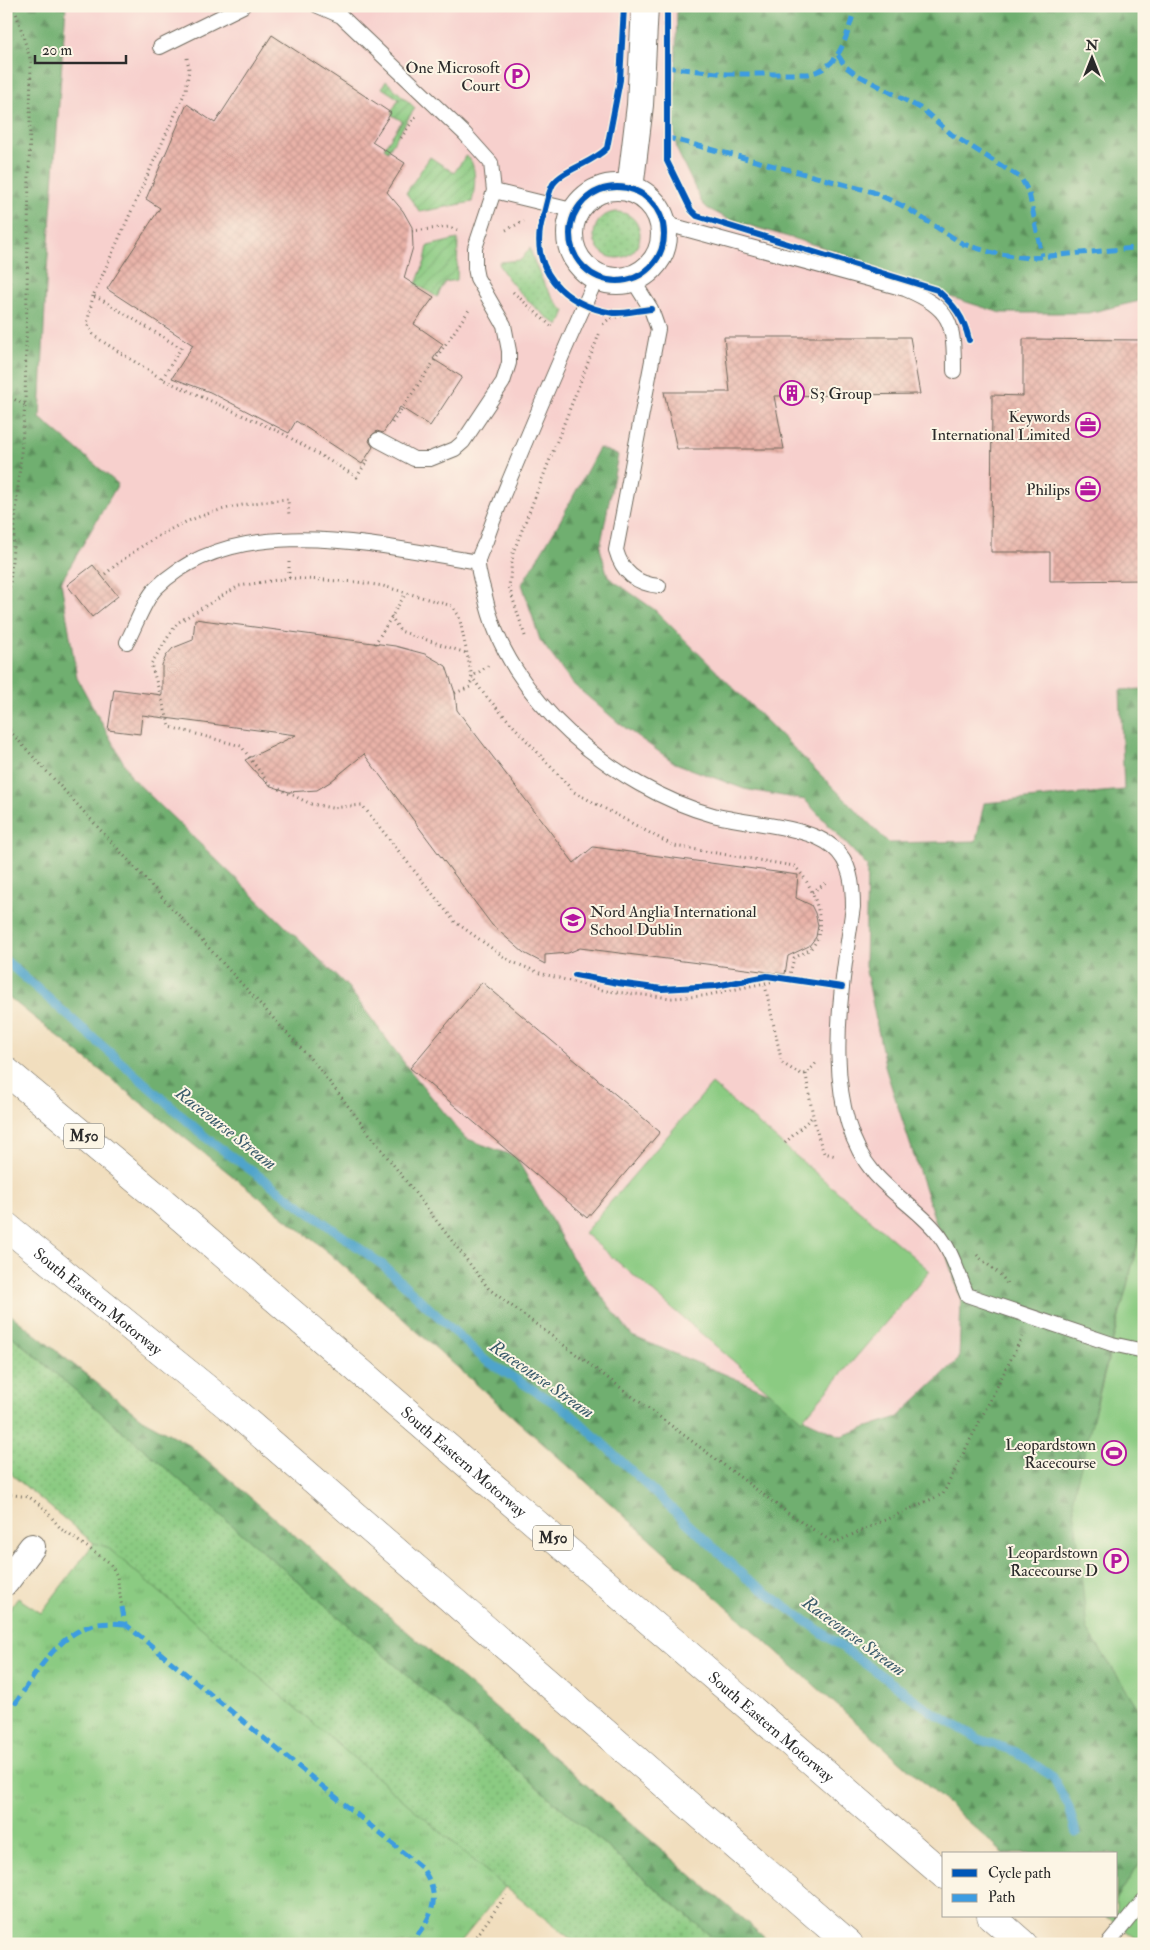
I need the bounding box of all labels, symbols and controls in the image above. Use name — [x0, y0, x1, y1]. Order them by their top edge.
scale bar — [35, 32, 126, 64]
north arrow — [1068, 32, 1118, 82]
text: N — [1085, 37, 1099, 54]
text: 20 m — [42, 41, 72, 60]
place label: One Microsoft Court — [405, 58, 500, 96]
parking icon: One Microsoft Court — [504, 63, 530, 89]
building icon: S3 Group — [779, 380, 805, 406]
place label: S3 Group — [810, 384, 872, 405]
place label: Keywords International Limited — [931, 407, 1070, 445]
office icon: Keywords International Limited — [1075, 412, 1101, 438]
office icon: Philips — [1075, 476, 1101, 502]
place label: Philips — [1026, 480, 1070, 501]
place label: Nord Anglia International School Dublin — [590, 902, 757, 940]
school or university icon: Nord Anglia International School Dublin — [560, 907, 586, 933]
water label: Racecourse Stream — [170, 1081, 281, 1175]
road number: M50 — [64, 1124, 104, 1148]
street label: South Eastern Motorway — [29, 1244, 167, 1360]
water label: Racecourse Stream — [484, 1334, 598, 1424]
street label: South Eastern Motorway — [396, 1402, 531, 1523]
place label: Leopardstown Racecourse — [1005, 1435, 1096, 1473]
sports icon: Leopardstown Racecourse — [1101, 1440, 1127, 1466]
road number: M50 — [533, 1526, 573, 1550]
place label: Leopardstown Racecourse D — [1007, 1543, 1098, 1581]
parking icon: Leopardstown Racecourse D — [1103, 1548, 1129, 1574]
water label: Racecourse Stream — [797, 1591, 910, 1682]
street label: South Eastern Motorway — [704, 1668, 839, 1788]
legend — [942, 1852, 1118, 1918]
text: Cycle path — [988, 1864, 1051, 1884]
text: Path — [988, 1888, 1015, 1907]

